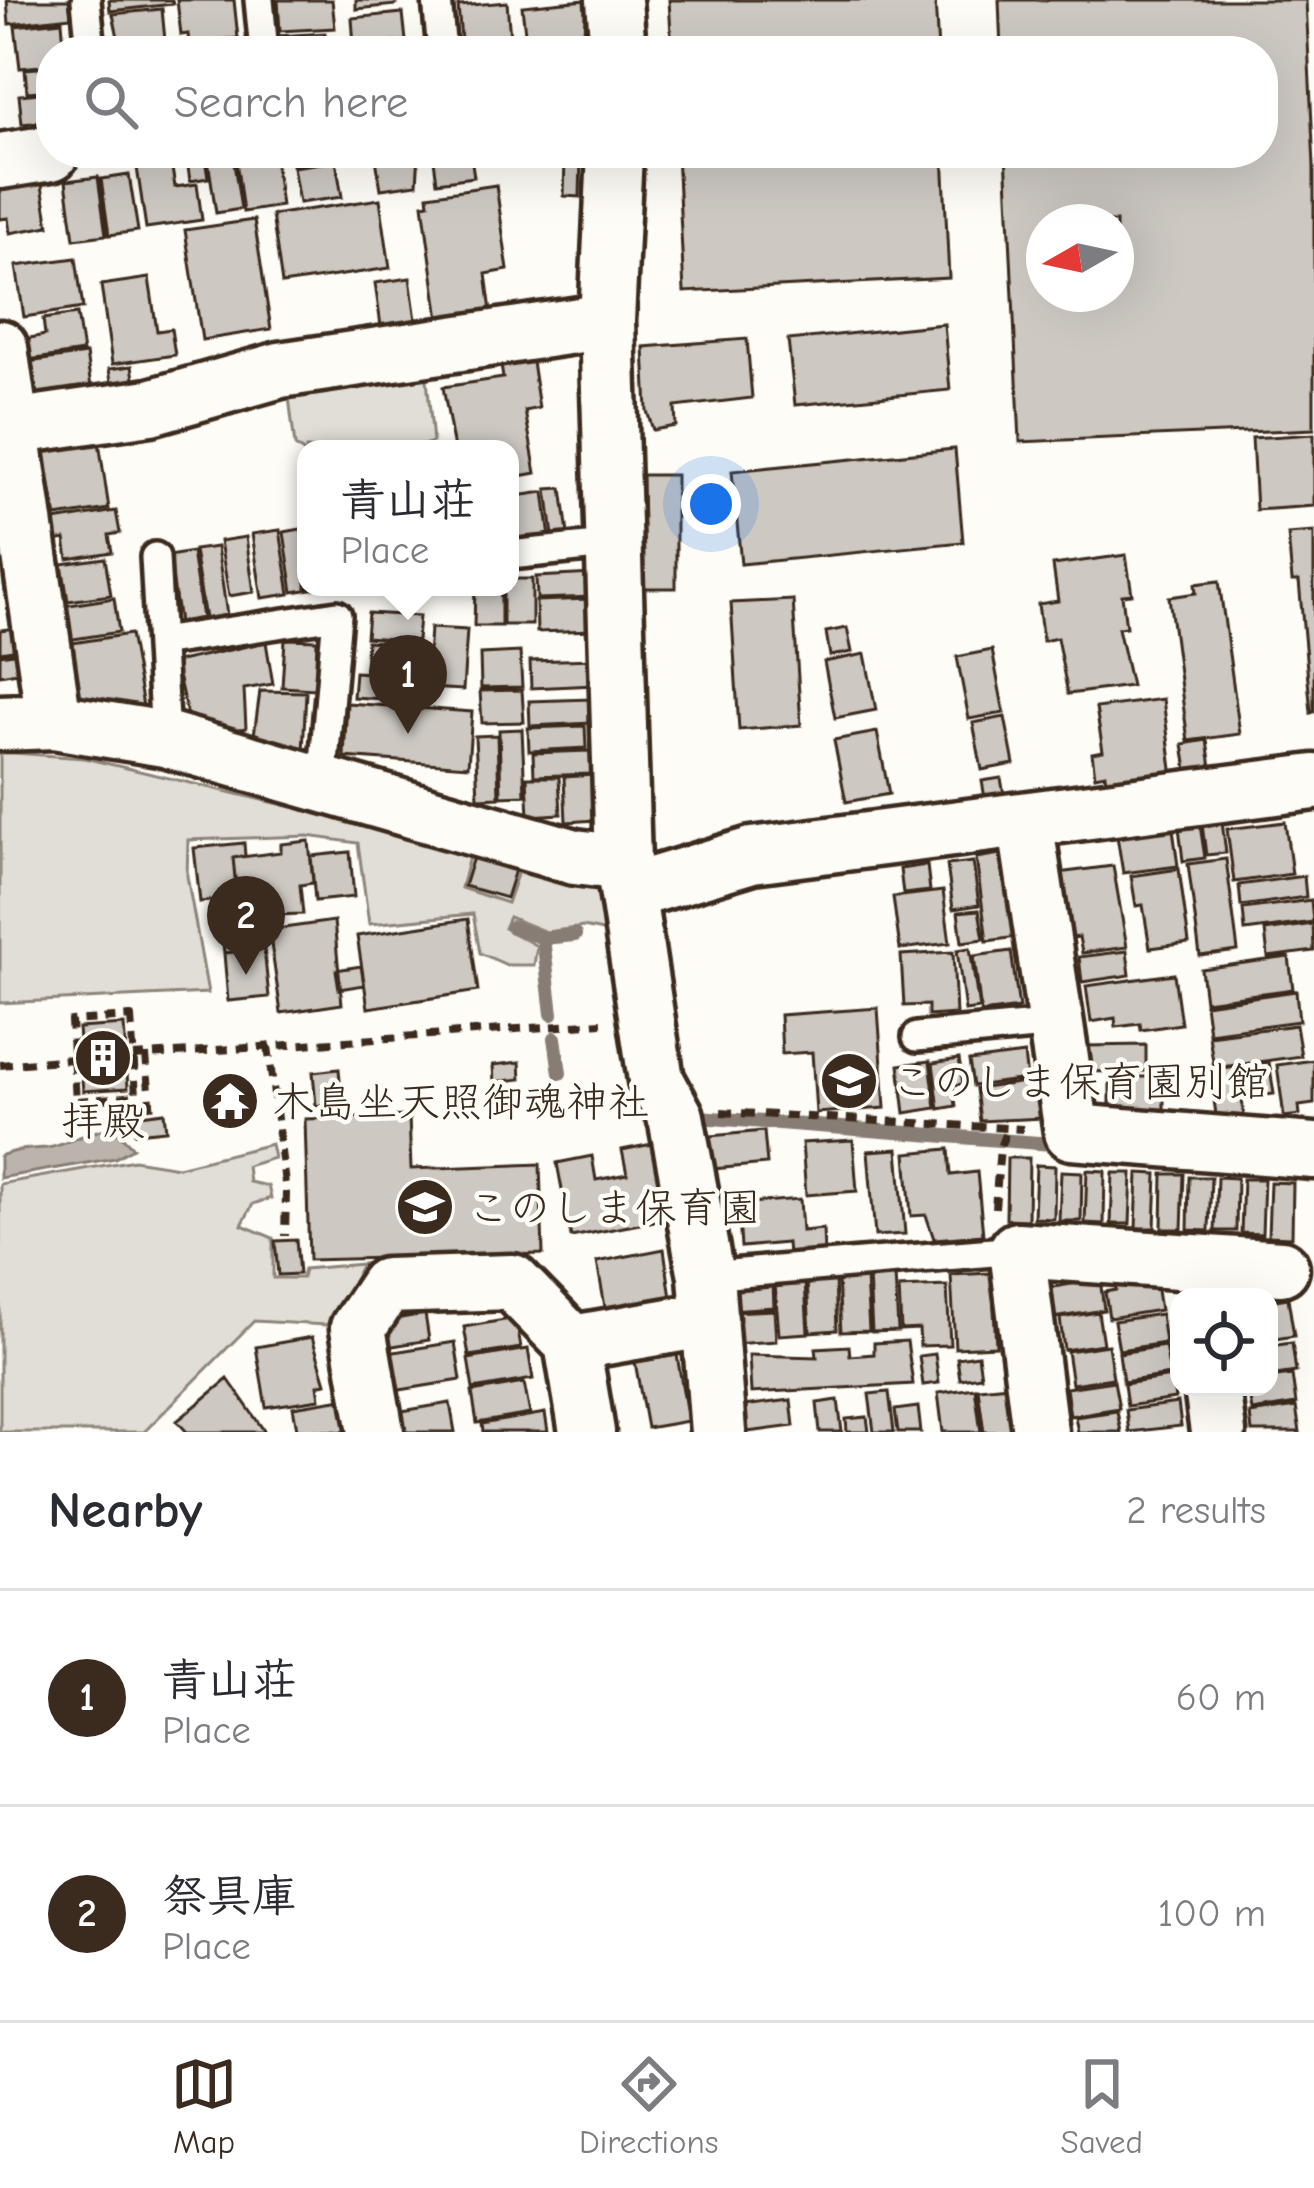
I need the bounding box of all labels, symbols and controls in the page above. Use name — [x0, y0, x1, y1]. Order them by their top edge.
search box — [36, 36, 1278, 168]
icon: search — [78, 69, 144, 135]
text: Search here — [174, 76, 408, 128]
north arrow — [1026, 204, 1134, 312]
popup — [297, 440, 519, 596]
text: 青山荘 — [340, 474, 476, 526]
your location — [681, 474, 741, 534]
text: Place — [340, 528, 429, 573]
pin: 1 — [369, 635, 447, 734]
pin: 2 — [207, 876, 285, 975]
building icon: 拝殿 — [72, 1027, 134, 1089]
school or university icon: このしま保育園別館 — [818, 1050, 880, 1112]
place label: このしま保育園別館 — [891, 1058, 1269, 1107]
temple icon: 木島坐天照御魂神社 — [199, 1070, 261, 1132]
place label: 木島坐天照御魂神社 — [272, 1078, 650, 1127]
place label: 拝殿 — [61, 1097, 145, 1146]
school or university icon: このしま保育園 — [394, 1176, 456, 1238]
place label: このしま保育園 — [467, 1184, 761, 1233]
map controls — [1170, 1288, 1278, 1396]
button: locate — [1170, 1288, 1278, 1396]
text: Nearby — [48, 1481, 202, 1540]
text: 2 results — [1126, 1488, 1266, 1533]
text: 青山荘 — [162, 1654, 297, 1706]
text: 1 — [79, 1675, 95, 1720]
text: 60 m — [1176, 1675, 1266, 1720]
text: Place — [162, 1708, 251, 1753]
text: 祭具庫 — [162, 1870, 297, 1922]
text: 2 — [77, 1891, 97, 1936]
text: 100 m — [1158, 1891, 1266, 1936]
text: Place — [162, 1924, 251, 1969]
tab: Map — [171, 2051, 237, 2161]
tab: Directions — [579, 2051, 719, 2161]
tab: Saved — [1061, 2051, 1143, 2161]

